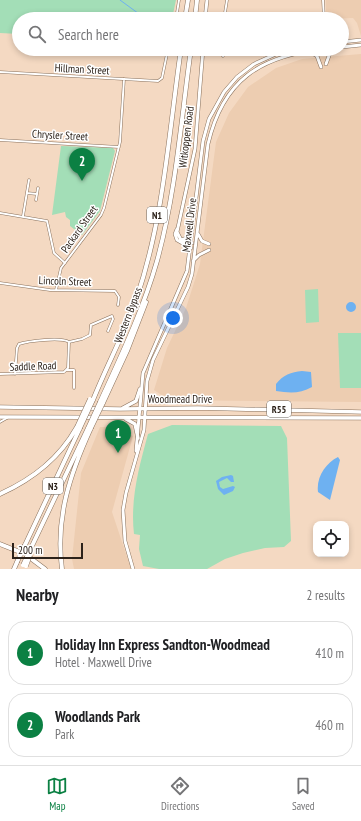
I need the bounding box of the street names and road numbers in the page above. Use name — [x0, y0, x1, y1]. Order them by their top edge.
street label: Hillman Street — [54, 61, 110, 77]
street label: Witkoppen Road — [175, 105, 197, 169]
street label: Chrysler Street — [32, 127, 88, 143]
street label: Maxwell Drive — [179, 197, 199, 253]
street label: Packard Street — [58, 203, 100, 255]
road number: N1 — [147, 207, 167, 223]
street label: Lincoln Street — [38, 273, 92, 289]
street label: Western Bypass — [111, 285, 145, 345]
street label: Saddle Road — [9, 358, 57, 374]
street label: Woodmead Drive — [148, 392, 213, 406]
road number: R55 — [267, 401, 291, 417]
road number: N3 — [43, 478, 63, 494]

